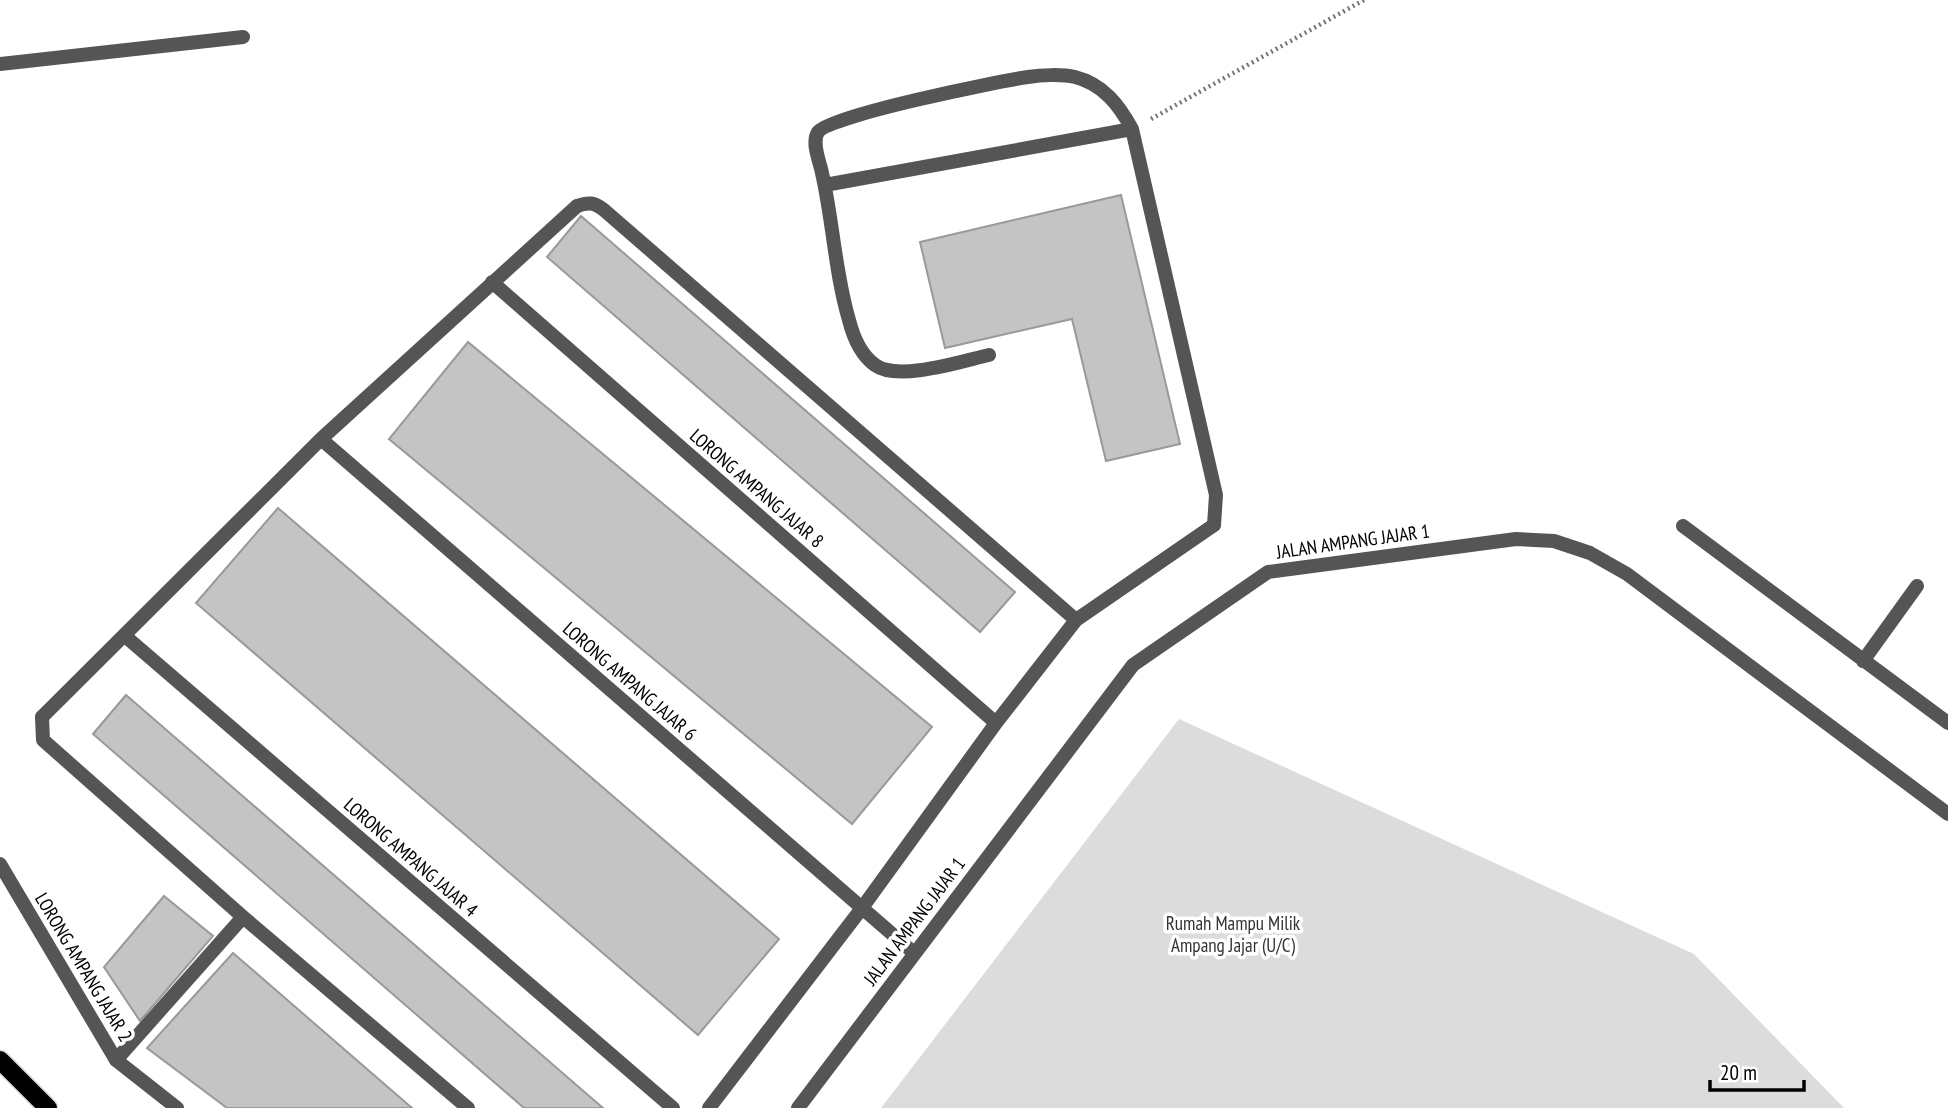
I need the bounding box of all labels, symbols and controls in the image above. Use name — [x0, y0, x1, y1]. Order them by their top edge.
street label: LORONG AMPANG JAJAR 8 — [685, 423, 829, 553]
street label: JALAN AMPANG JAJAR 1 — [1274, 518, 1431, 564]
street label: LORONG AMPANG JAJAR 6 — [558, 616, 702, 746]
street label: LORONG AMPANG JAJAR 4 — [339, 792, 483, 922]
street label: JALAN AMPANG JAJAR 1 — [857, 852, 970, 991]
street label: LORONG AMPANG JAJAR 2 — [30, 888, 138, 1046]
park label: Rumah Mampu Milik Ampang Jajar (U/C) — [1166, 911, 1301, 957]
scale bar — [1710, 1048, 1804, 1092]
text: 20 m — [1720, 1059, 1757, 1086]

